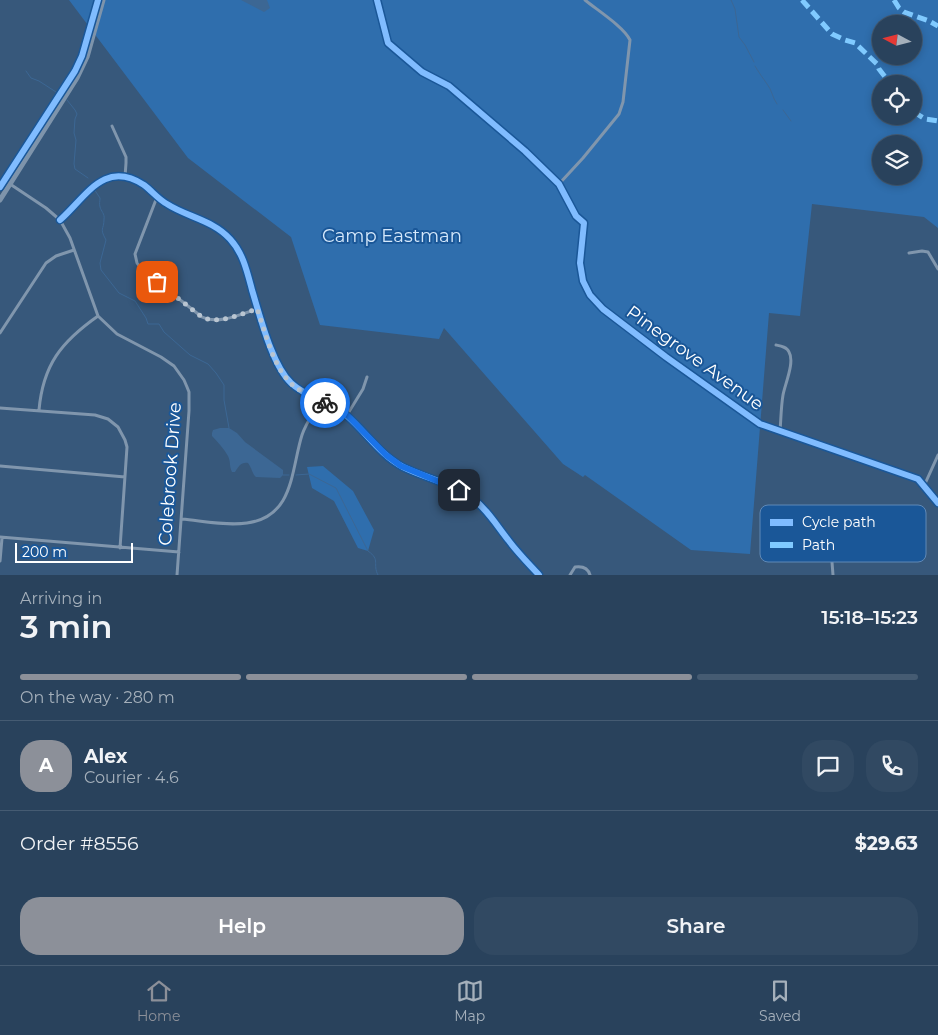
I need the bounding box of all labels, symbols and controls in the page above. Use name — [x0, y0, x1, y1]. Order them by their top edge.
north arrow — [872, 15, 922, 65]
map controls — [872, 15, 922, 185]
button: locate — [872, 75, 922, 125]
button: layers — [872, 135, 922, 185]
park label: Camp Eastman — [322, 225, 462, 247]
pin — [136, 261, 178, 303]
icon: bag — [143, 268, 171, 296]
street label: Pinegrove Avenue — [622, 301, 768, 415]
courier — [300, 378, 350, 428]
icon: bike — [311, 389, 339, 417]
street label: Colebrook Drive — [154, 401, 186, 546]
pin — [438, 469, 480, 511]
icon: home — [445, 476, 473, 504]
legend — [760, 505, 926, 562]
text: Cycle path — [802, 513, 876, 531]
text: Path — [802, 536, 835, 554]
scale bar — [15, 540, 132, 563]
text: 200 m — [22, 543, 67, 561]
text: Arriving in — [20, 589, 102, 608]
text: 15:18–15:23 — [821, 606, 918, 629]
text: 3 min — [20, 607, 112, 646]
text: On the way · 280 m — [20, 688, 175, 707]
button: chat — [802, 740, 854, 792]
button: phone — [866, 740, 918, 792]
text: Alex — [84, 745, 127, 768]
text: A — [39, 754, 53, 777]
text: Courier · 4.6 — [84, 768, 179, 787]
text: Order #8556 — [20, 832, 139, 855]
text: $29.63 — [855, 832, 918, 855]
button: Help — [20, 897, 464, 955]
button: Share — [474, 897, 918, 955]
tab: Home — [137, 977, 180, 1025]
tab: Map — [454, 977, 485, 1025]
tab: Saved — [759, 977, 801, 1025]

